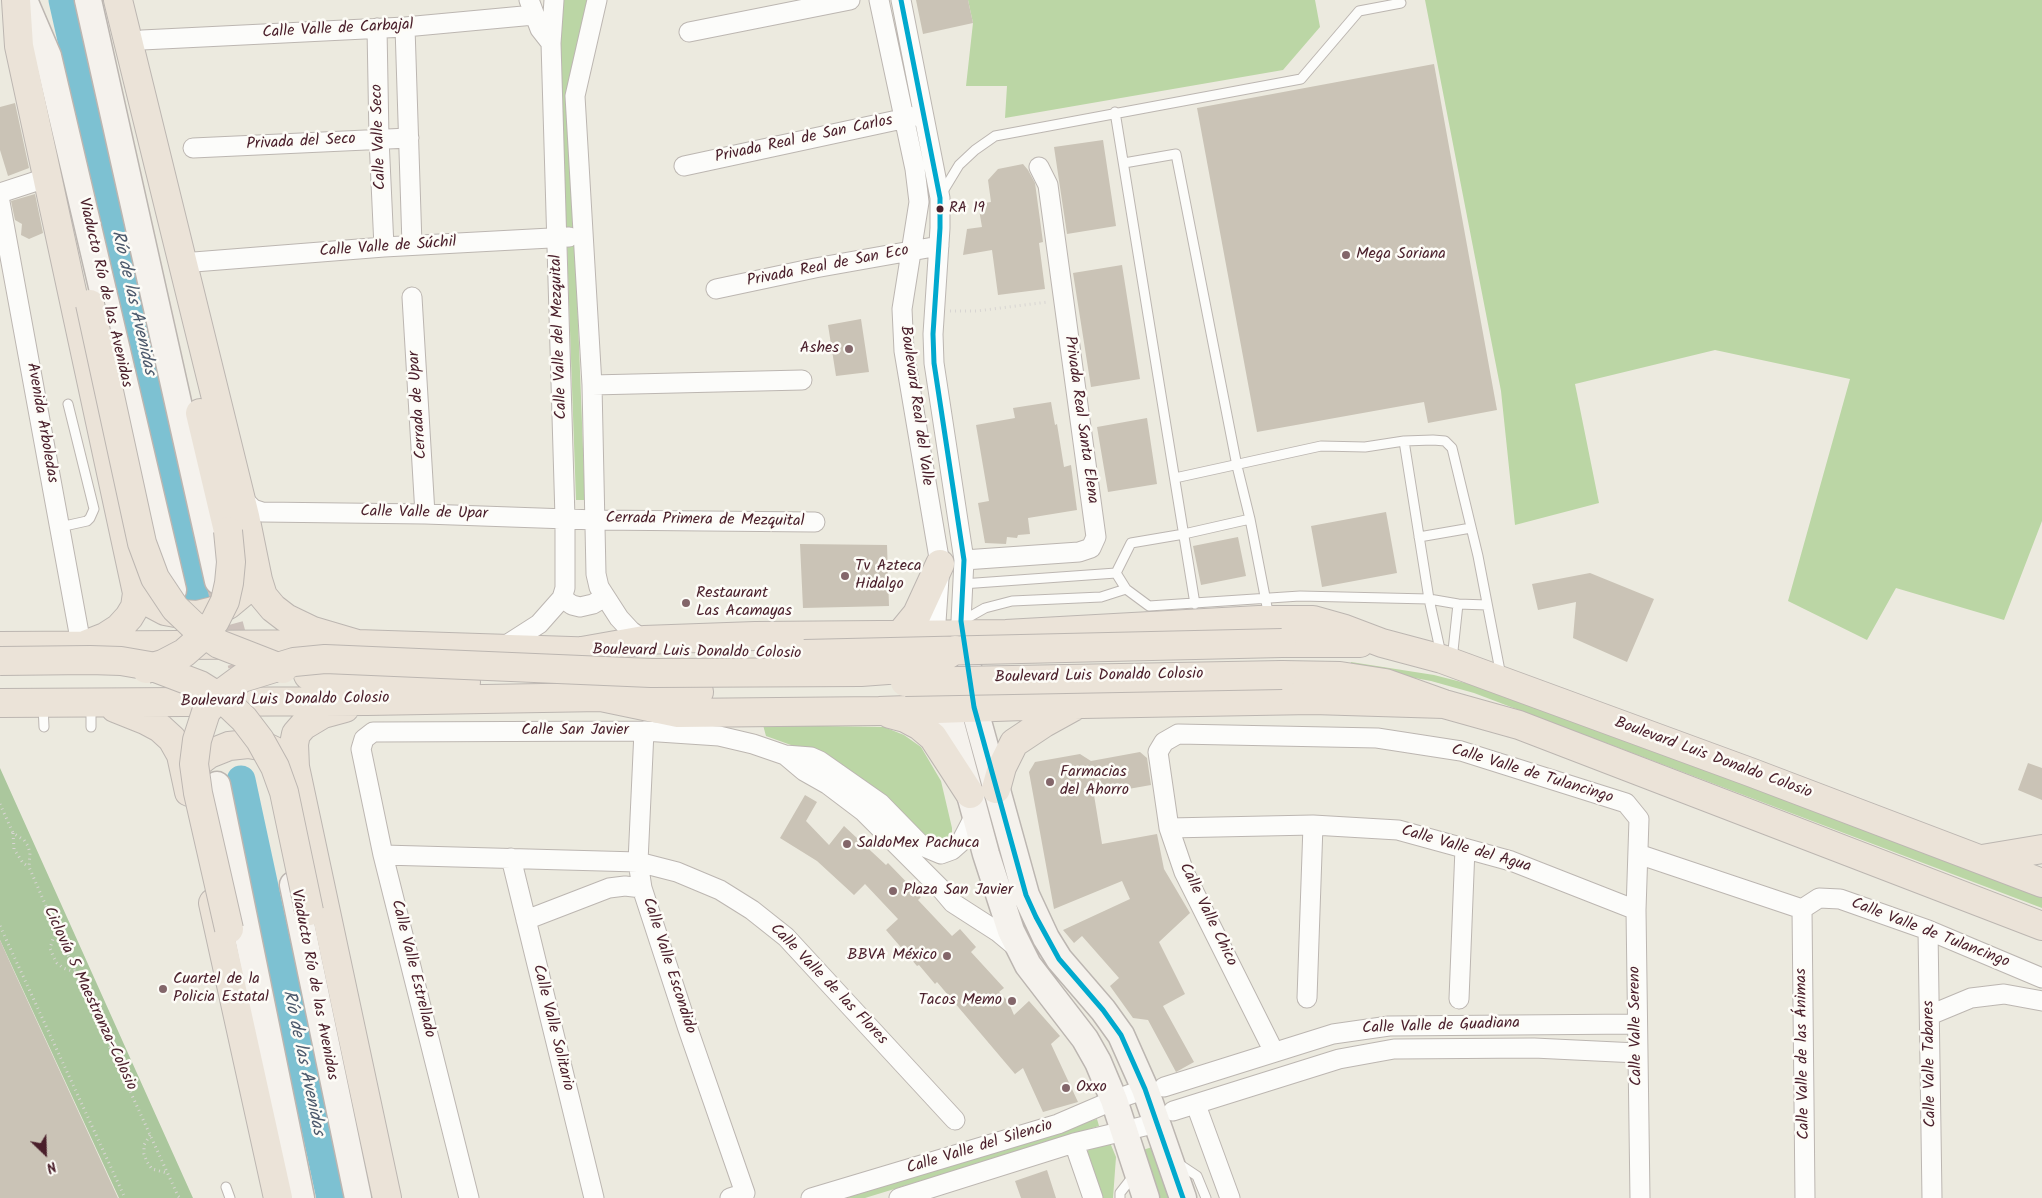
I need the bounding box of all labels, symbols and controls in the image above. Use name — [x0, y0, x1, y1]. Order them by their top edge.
street label: Calle Valle de Carbajal — [262, 16, 414, 44]
street label: Calle Valle Seco — [369, 84, 391, 190]
street label: Privada Real de San Carlos — [713, 112, 895, 168]
street label: Privada del Seco — [246, 131, 356, 155]
street label: Viaducto Río de las Avenidas — [73, 196, 135, 390]
place label: RA 19 — [949, 200, 985, 218]
marker: RA 19 — [935, 204, 945, 214]
water label: Río de las Avenidas — [105, 229, 159, 377]
street label: Calle Valle de Súchil — [319, 234, 457, 262]
street label: Privada Real de San Eco — [745, 242, 911, 292]
place label: Mega Soriana — [1356, 245, 1446, 265]
marker: Mega Soriana — [1340, 249, 1352, 261]
street label: Calle Valle del Mezquital — [548, 254, 572, 420]
street label: Boulevard Real del Valle — [894, 325, 936, 487]
street label: Privada Real Santa Elena — [1059, 335, 1101, 505]
place label: Ashes — [800, 339, 839, 359]
marker: Ashes — [843, 343, 855, 355]
street label: Cerrada de Upar — [406, 350, 432, 460]
street label: Avenida Arboledas — [21, 361, 61, 485]
street label: Calle Valle de Upar — [360, 503, 488, 525]
street label: Cerrada Primera de Mezquital — [605, 510, 805, 532]
place label: Tv Azteca Hidalgo — [855, 557, 922, 595]
marker: Tv Azteca Hidalgo — [839, 570, 851, 582]
place label: Restaurant Las Acamayas — [696, 584, 792, 622]
marker: Restaurant Las Acamayas — [680, 597, 692, 609]
street label: Boulevard Luis Donaldo Colosio — [592, 642, 802, 664]
street label: Boulevard Luis Donaldo Colosio — [994, 666, 1204, 688]
street label: Boulevard Luis Donaldo Colosio — [180, 690, 390, 712]
street label: Boulevard Luis Donaldo Colosio — [1612, 714, 1814, 804]
street label: Calle San Javier — [521, 721, 629, 741]
street label: Calle Valle de Tulancingo — [1449, 741, 1615, 809]
place label: Farmacias del Ahorro — [1060, 763, 1129, 801]
marker: Farmacias del Ahorro — [1044, 776, 1056, 788]
street label: Calle Valle del Agua — [1399, 822, 1533, 878]
place label: SaldoMex Pachuca — [857, 834, 979, 854]
marker: SaldoMex Pachuca — [841, 838, 853, 850]
street label: Calle Valle Chico — [1174, 860, 1240, 970]
place label: Plaza San Javier — [903, 881, 1013, 901]
marker: Plaza San Javier — [887, 885, 899, 897]
street label: Viaducto Río de las Avenidas — [285, 888, 341, 1082]
street label: Calle Valle Escondido — [637, 895, 699, 1037]
street label: Calle Valle de Tulancingo — [1848, 895, 2012, 973]
street label: Calle Valle Estrellado — [386, 898, 438, 1040]
street label: Ciclovía 5 Maestranza-Colosio — [38, 904, 140, 1094]
street label: Calle Valle de las Flores — [765, 920, 891, 1050]
place label: BBVA México — [847, 946, 937, 966]
marker: BBVA México — [941, 950, 953, 962]
street label: Calle Valle Solitario — [527, 963, 577, 1093]
street label: Calle Valle Sereno — [1626, 966, 1648, 1086]
street label: Calle Valle de las Ánimas — [1793, 968, 1815, 1140]
place label: Cuartel de la Policia Estatal — [173, 970, 269, 1008]
marker: Cuartel de la Policia Estatal — [157, 983, 169, 995]
water label: Río de las Avenidas — [276, 988, 328, 1138]
place label: Tacos Memo — [919, 991, 1002, 1011]
marker: Tacos Memo — [1006, 995, 1018, 1007]
street label: Calle Valle Tabares — [1920, 1000, 1942, 1128]
street label: Calle Valle de Guadiana — [1362, 1015, 1520, 1039]
place label: Oxxo — [1076, 1078, 1107, 1098]
marker: Oxxo — [1060, 1082, 1072, 1094]
street label: Calle Valle del Silencio — [905, 1117, 1055, 1179]
north arrow — [20, 1128, 70, 1178]
text: N — [43, 1155, 60, 1179]

